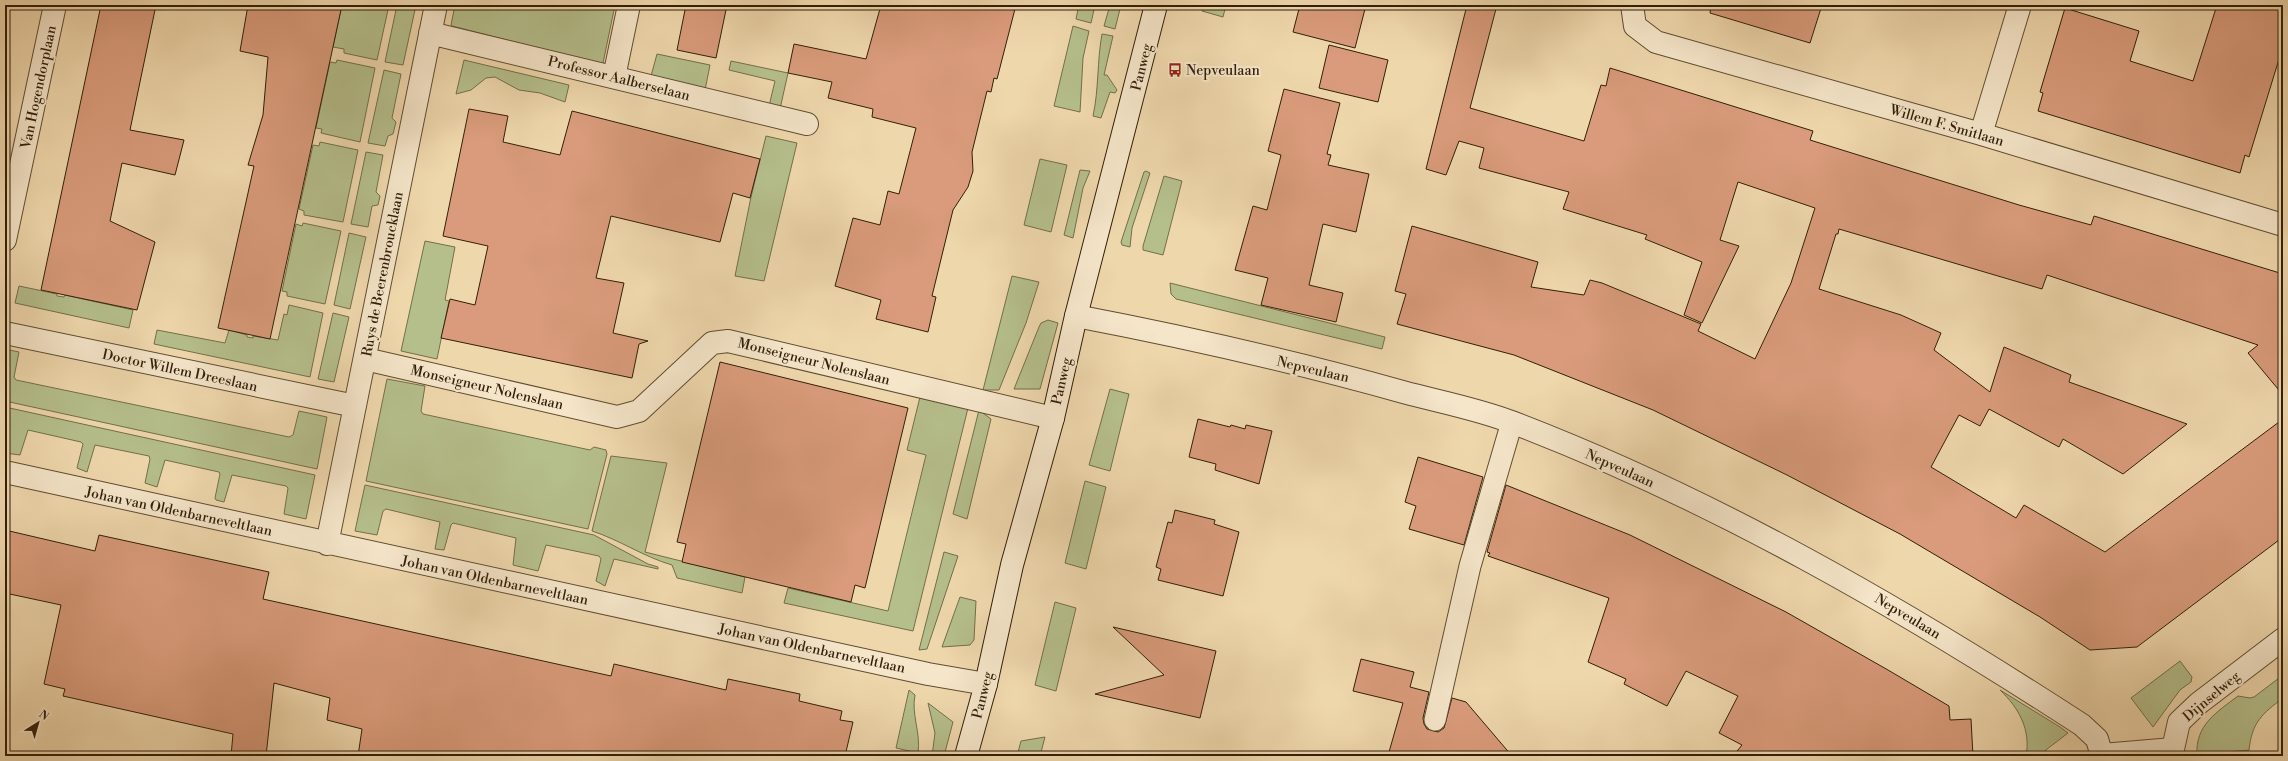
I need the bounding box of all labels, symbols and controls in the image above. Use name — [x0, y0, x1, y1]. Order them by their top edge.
street label: Van Hogendorplaan — [17, 23, 61, 152]
street label: Panweg — [1127, 41, 1157, 93]
street label: Professor Aalberselaan — [546, 53, 692, 106]
bus stop icon: Nepveulaan — [1167, 62, 1183, 78]
place label: Nepveulaan — [1186, 62, 1261, 80]
street label: Willem F. Smitlaan — [1887, 101, 2007, 151]
street label: Ruys de Beerenbroucklaan — [358, 190, 408, 358]
street label: Monseigneur Nolenslaan — [736, 334, 892, 390]
street label: Doctor Willem Dreeslaan — [100, 346, 260, 396]
street label: Nepveulaan — [1275, 353, 1351, 387]
street label: Panweg — [1048, 355, 1076, 407]
street label: Monseigneur Nolenslaan — [409, 362, 566, 414]
street label: Nepveulaan — [1582, 446, 1658, 492]
street label: Johan van Oldenbarneveltlaan — [83, 483, 275, 541]
street label: Johan van Oldenbarneveltlaan — [399, 552, 591, 610]
street label: Nepveulaan — [1871, 590, 1944, 644]
street label: Johan van Oldenbarneveltlaan — [716, 620, 908, 678]
street label: Dijnselweg — [2179, 667, 2245, 726]
street label: Panweg — [968, 669, 998, 721]
north arrow — [18, 703, 58, 743]
text: N — [36, 708, 51, 724]

